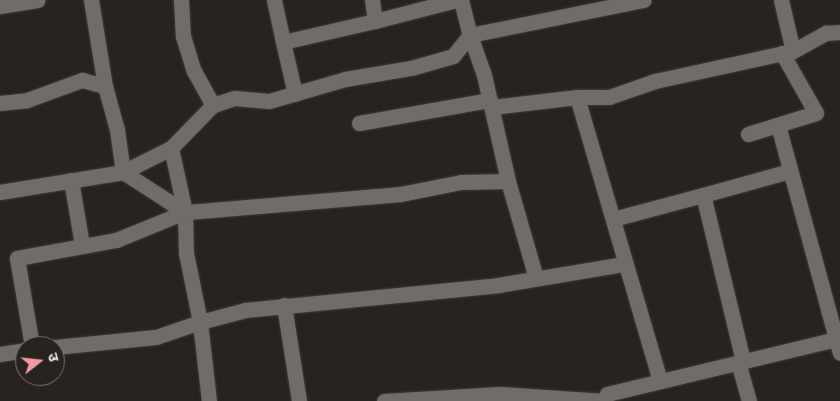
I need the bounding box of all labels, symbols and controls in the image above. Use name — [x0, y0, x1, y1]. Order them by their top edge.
north arrow — [15, 336, 65, 386]
text: उ — [43, 350, 65, 364]

